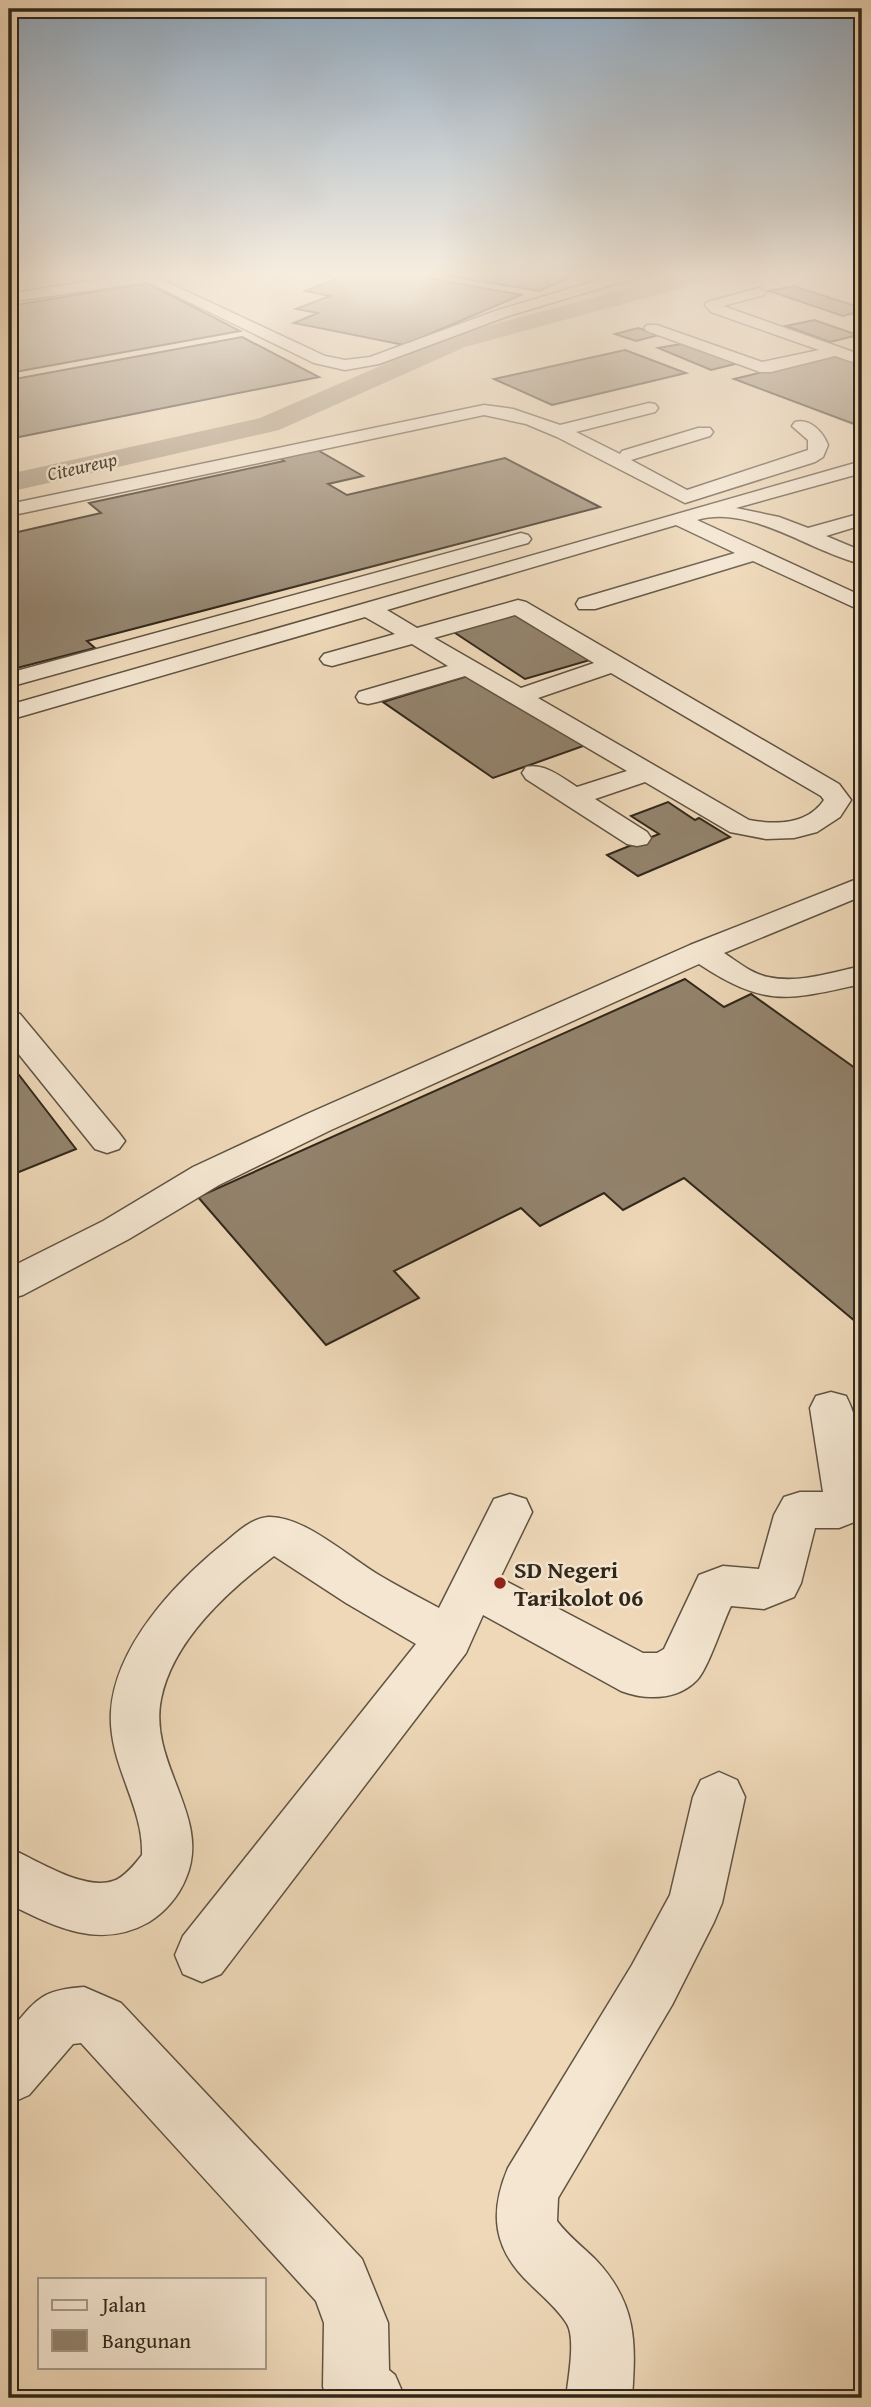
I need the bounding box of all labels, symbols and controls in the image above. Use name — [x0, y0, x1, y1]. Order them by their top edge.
water label: Citeureup — [44, 444, 120, 488]
place label: SD Negeri Tarikolot 06 — [514, 1552, 643, 1615]
marker: SD Negeri Tarikolot 06 — [492, 1575, 508, 1591]
legend — [38, 2278, 266, 2368]
text: Jalan — [99, 2289, 146, 2320]
text: Bangunan — [102, 2325, 191, 2356]

